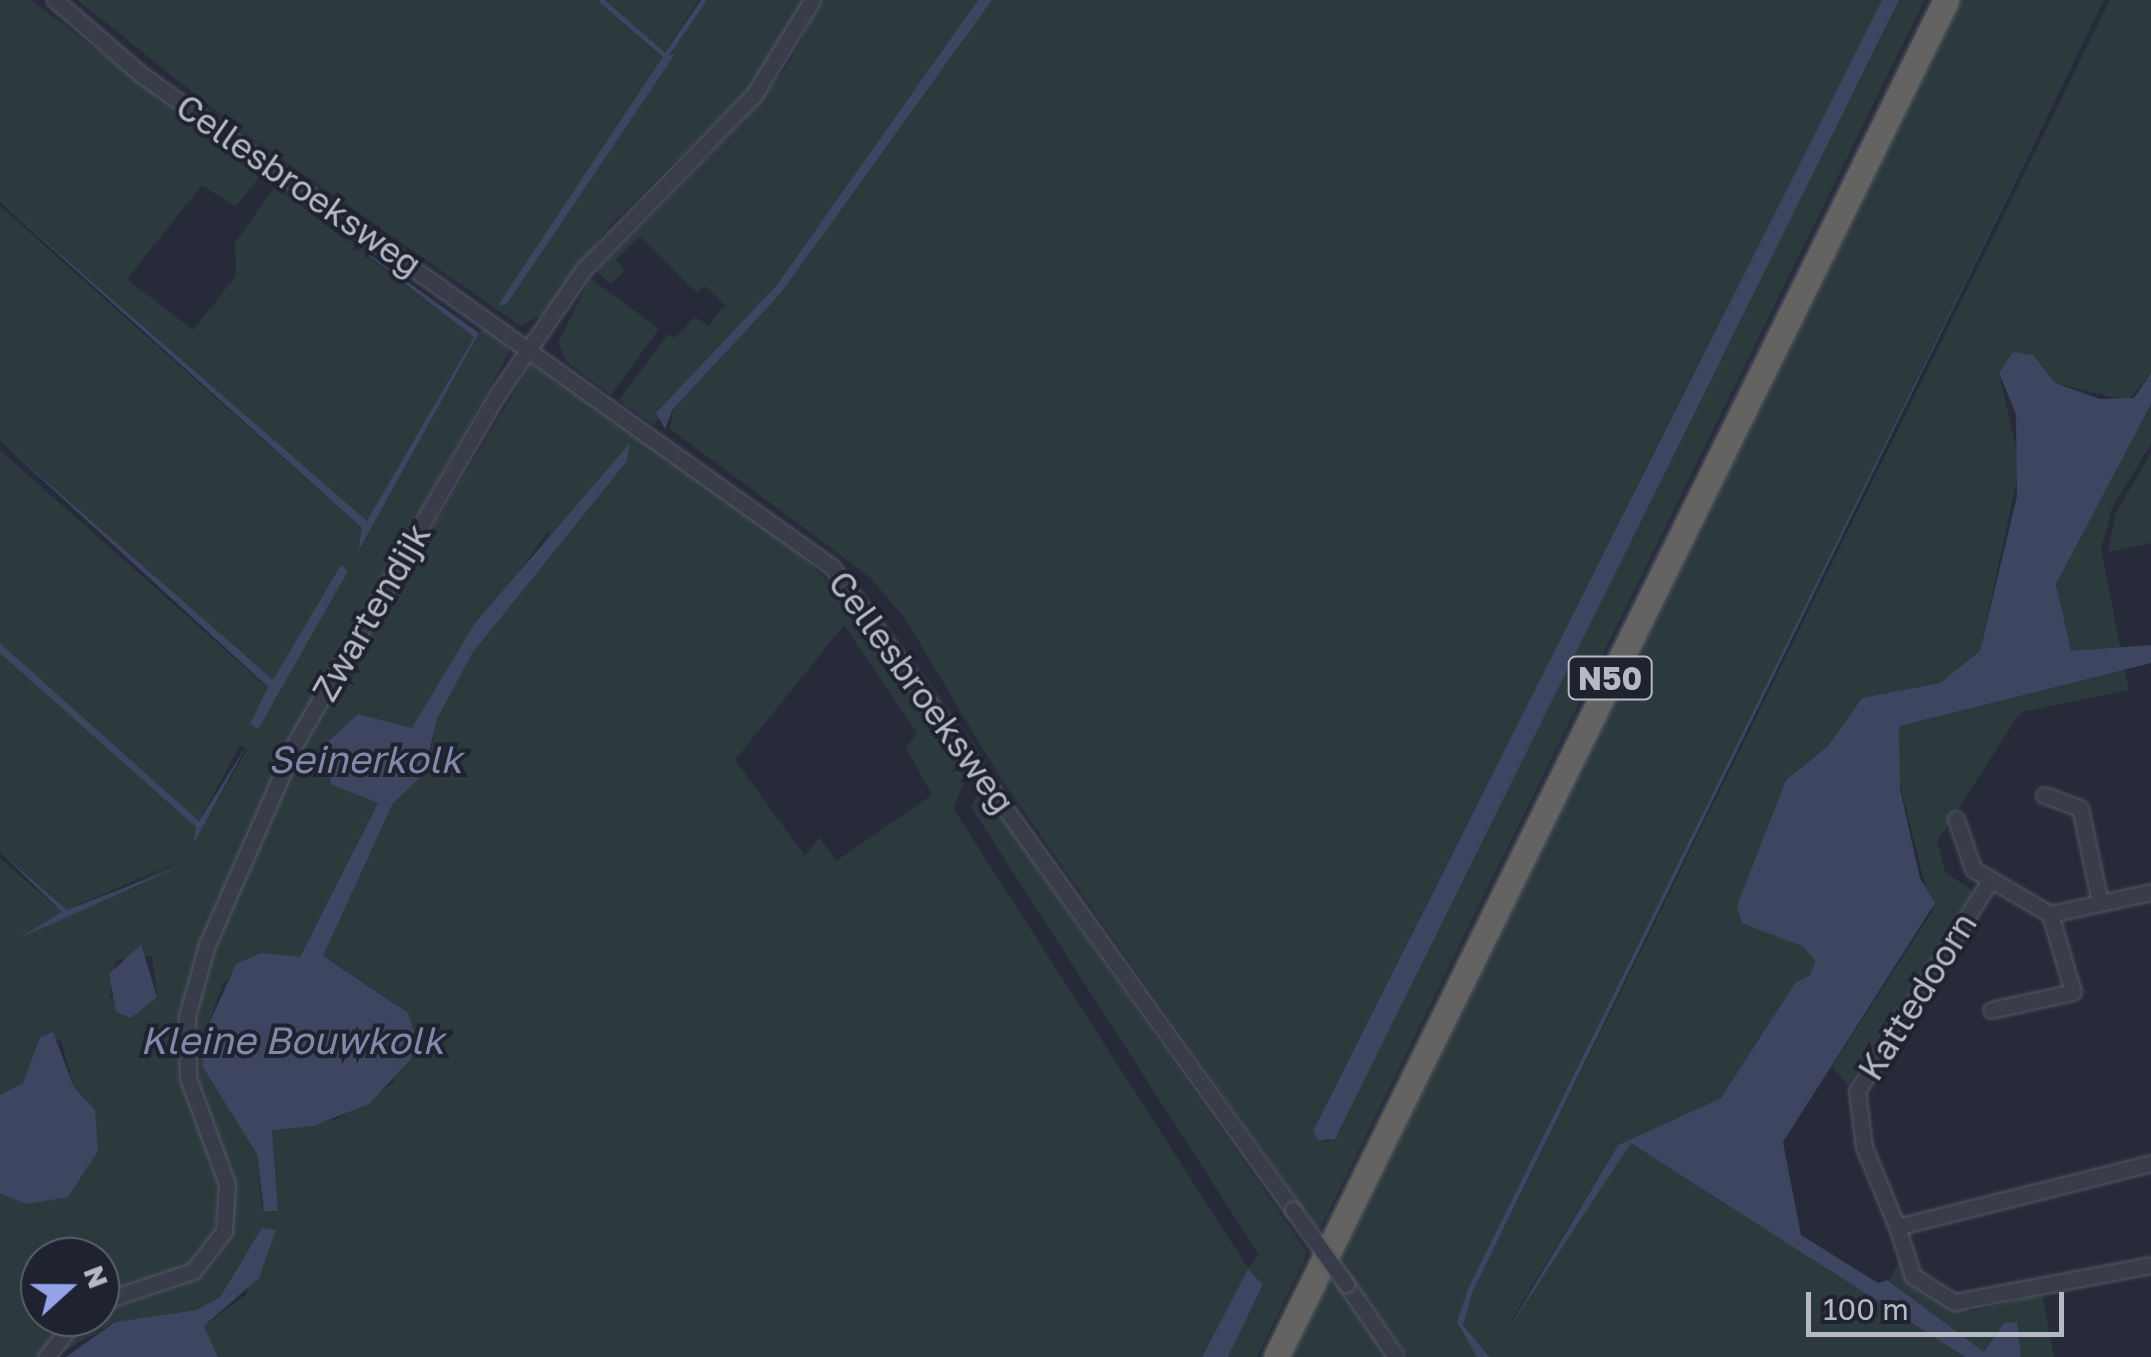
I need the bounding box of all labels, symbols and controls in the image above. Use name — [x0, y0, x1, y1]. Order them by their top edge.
street label: Cellesbroeksweg — [168, 85, 430, 285]
street label: Zwartendijk — [303, 516, 439, 708]
street label: Cellesbroeksweg — [820, 563, 1024, 821]
road number: N50 — [1568, 651, 1652, 705]
water label: Seinerkolk — [268, 736, 462, 782]
street label: Kattedoorn — [1849, 904, 1985, 1088]
water label: Kleine Bouwkolk — [140, 1017, 444, 1063]
north arrow — [20, 1237, 120, 1337]
text: N — [77, 1261, 116, 1293]
scale bar — [1811, 1272, 2068, 1334]
text: 100 m — [1823, 1291, 1909, 1327]

